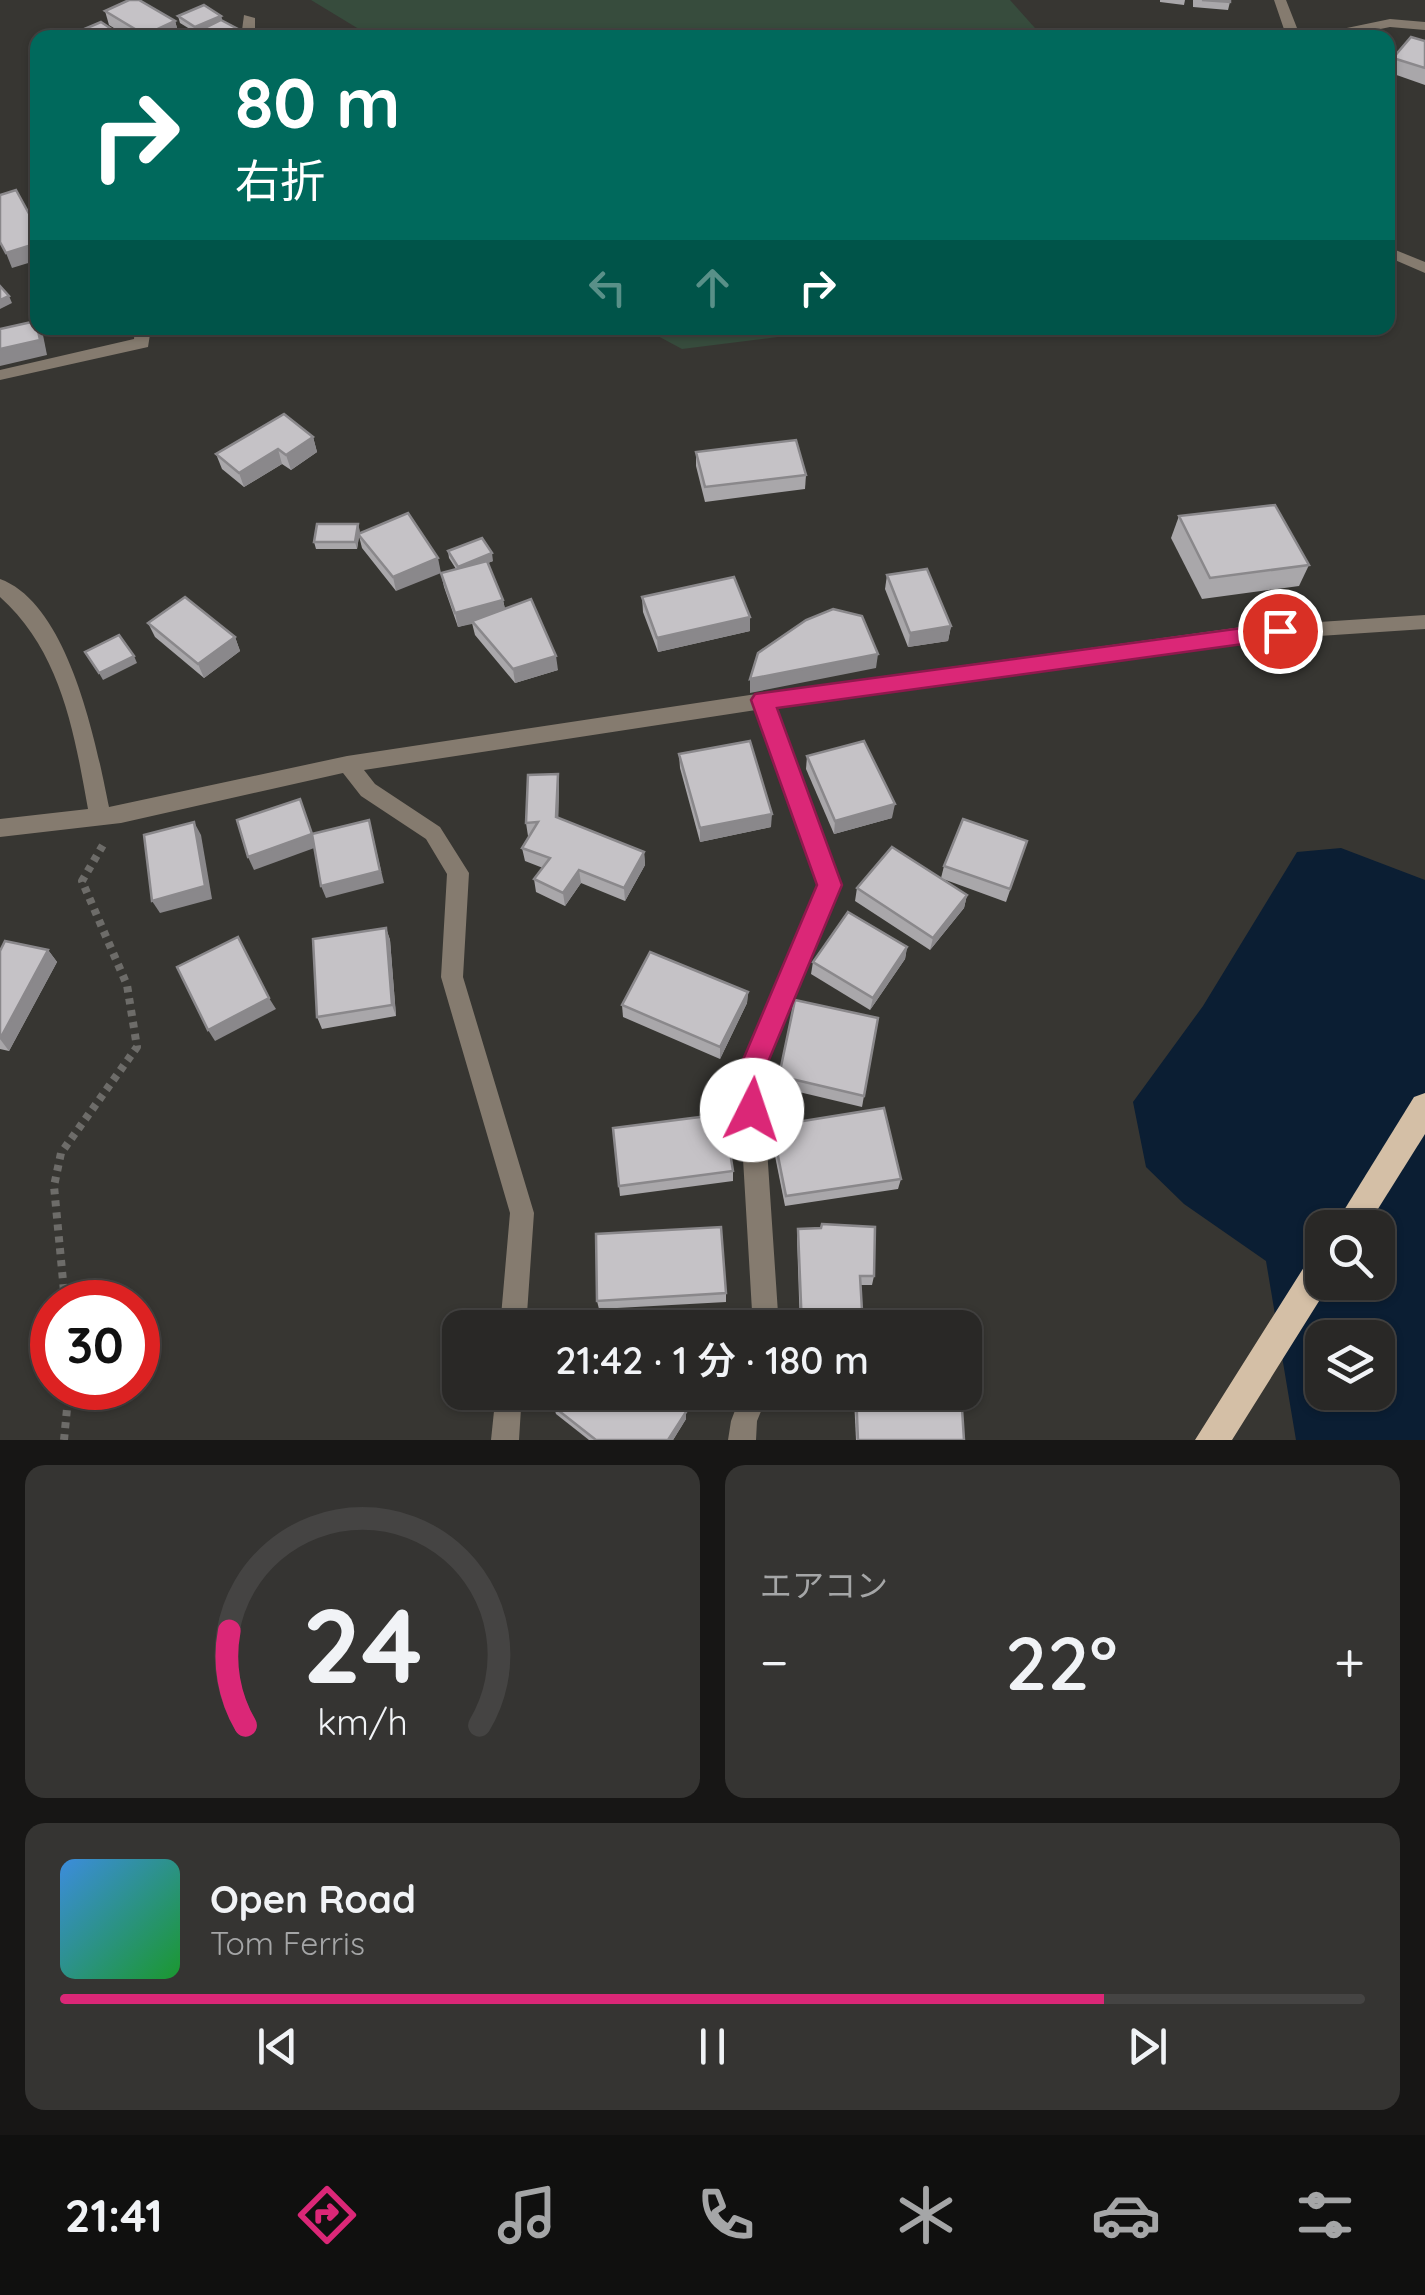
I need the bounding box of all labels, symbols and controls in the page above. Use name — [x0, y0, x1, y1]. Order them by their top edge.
text: 80 m — [235, 58, 400, 146]
icon: right — [70, 70, 200, 200]
text: 右折 — [235, 152, 325, 208]
icon: left — [580, 260, 635, 315]
icon: ahead — [685, 260, 740, 315]
icon: right — [790, 260, 845, 315]
pin — [1238, 589, 1323, 674]
icon: arrive — [1253, 604, 1308, 659]
position arrow — [700, 1058, 804, 1162]
map controls — [1305, 1210, 1395, 1410]
button: search — [1305, 1210, 1395, 1300]
speed limit sign: 30 — [30, 1280, 160, 1410]
button: layers — [1305, 1320, 1395, 1410]
text: 21:42 · 1 分 · 180 m — [555, 1336, 869, 1384]
text: エアコン — [760, 1565, 888, 1605]
text: 24 — [302, 1579, 423, 1709]
text: 22° — [1005, 1615, 1118, 1709]
text: − — [760, 1627, 789, 1696]
text: + — [1334, 1627, 1365, 1696]
text: km/h — [317, 1699, 408, 1744]
text: Open Road — [210, 1875, 416, 1923]
text: Tom Ferris — [210, 1923, 365, 1963]
icon: previous — [250, 2019, 305, 2074]
icon: pause — [685, 2019, 740, 2074]
icon: next — [1120, 2019, 1175, 2074]
icon: directions — [292, 2180, 362, 2250]
icon: music — [492, 2180, 562, 2250]
icon: phone — [691, 2180, 761, 2250]
icon: climate — [891, 2180, 961, 2250]
icon: car — [1091, 2180, 1161, 2250]
icon: filters — [1290, 2180, 1360, 2250]
text: 21:41 — [65, 2187, 163, 2243]

